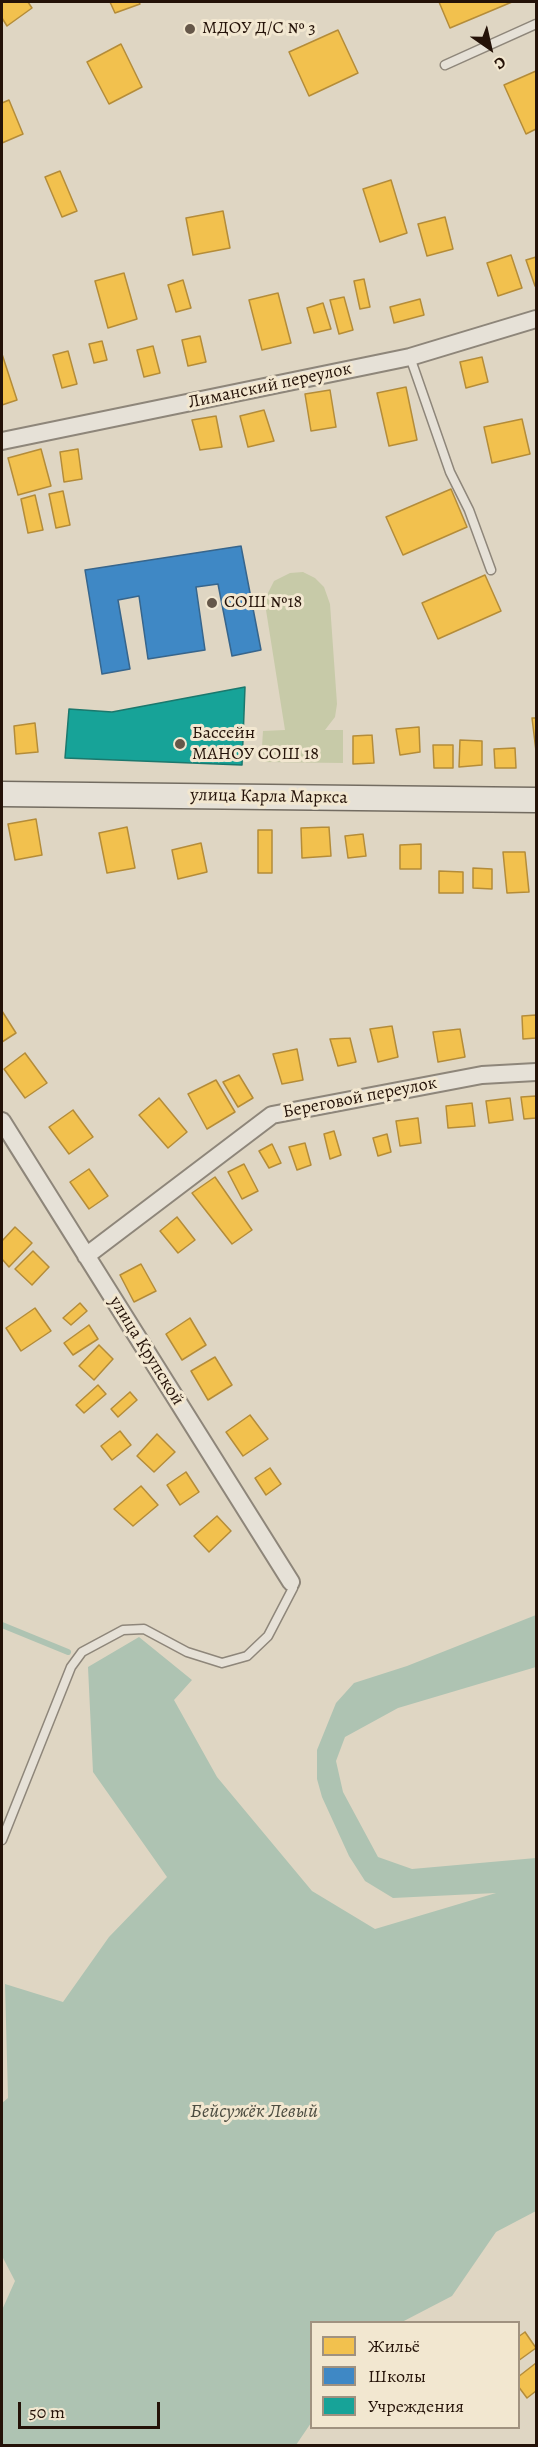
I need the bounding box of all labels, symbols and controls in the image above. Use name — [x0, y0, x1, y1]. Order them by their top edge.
place label: МДОУ Д/С № 3 — [202, 18, 316, 40]
north arrow — [460, 18, 520, 78]
marker: МДОУ Д/С № 3 — [183, 22, 197, 36]
text: С — [490, 51, 510, 75]
street label: Лиманский переулок — [186, 358, 354, 414]
place label: СОШ №18 — [224, 592, 302, 614]
marker: СОШ №18 — [205, 596, 219, 610]
place label: Бассейн МАНОУ СОШ 18 — [192, 723, 319, 766]
marker: Бассейн МАНОУ СОШ 18 — [173, 737, 187, 751]
street label: улица Карла Маркса — [190, 785, 348, 809]
street label: Береговой переулок — [281, 1072, 439, 1124]
street label: улица Крупской — [104, 1292, 188, 1410]
water label: Бейсужёк Левый — [190, 2100, 318, 2124]
legend — [310, 2321, 520, 2429]
text: Жильё — [368, 2334, 420, 2358]
text: Школы — [368, 2364, 426, 2388]
scale bar — [21, 2390, 164, 2428]
text: Учреждения — [368, 2394, 464, 2418]
text: 50 m — [29, 2400, 65, 2424]

